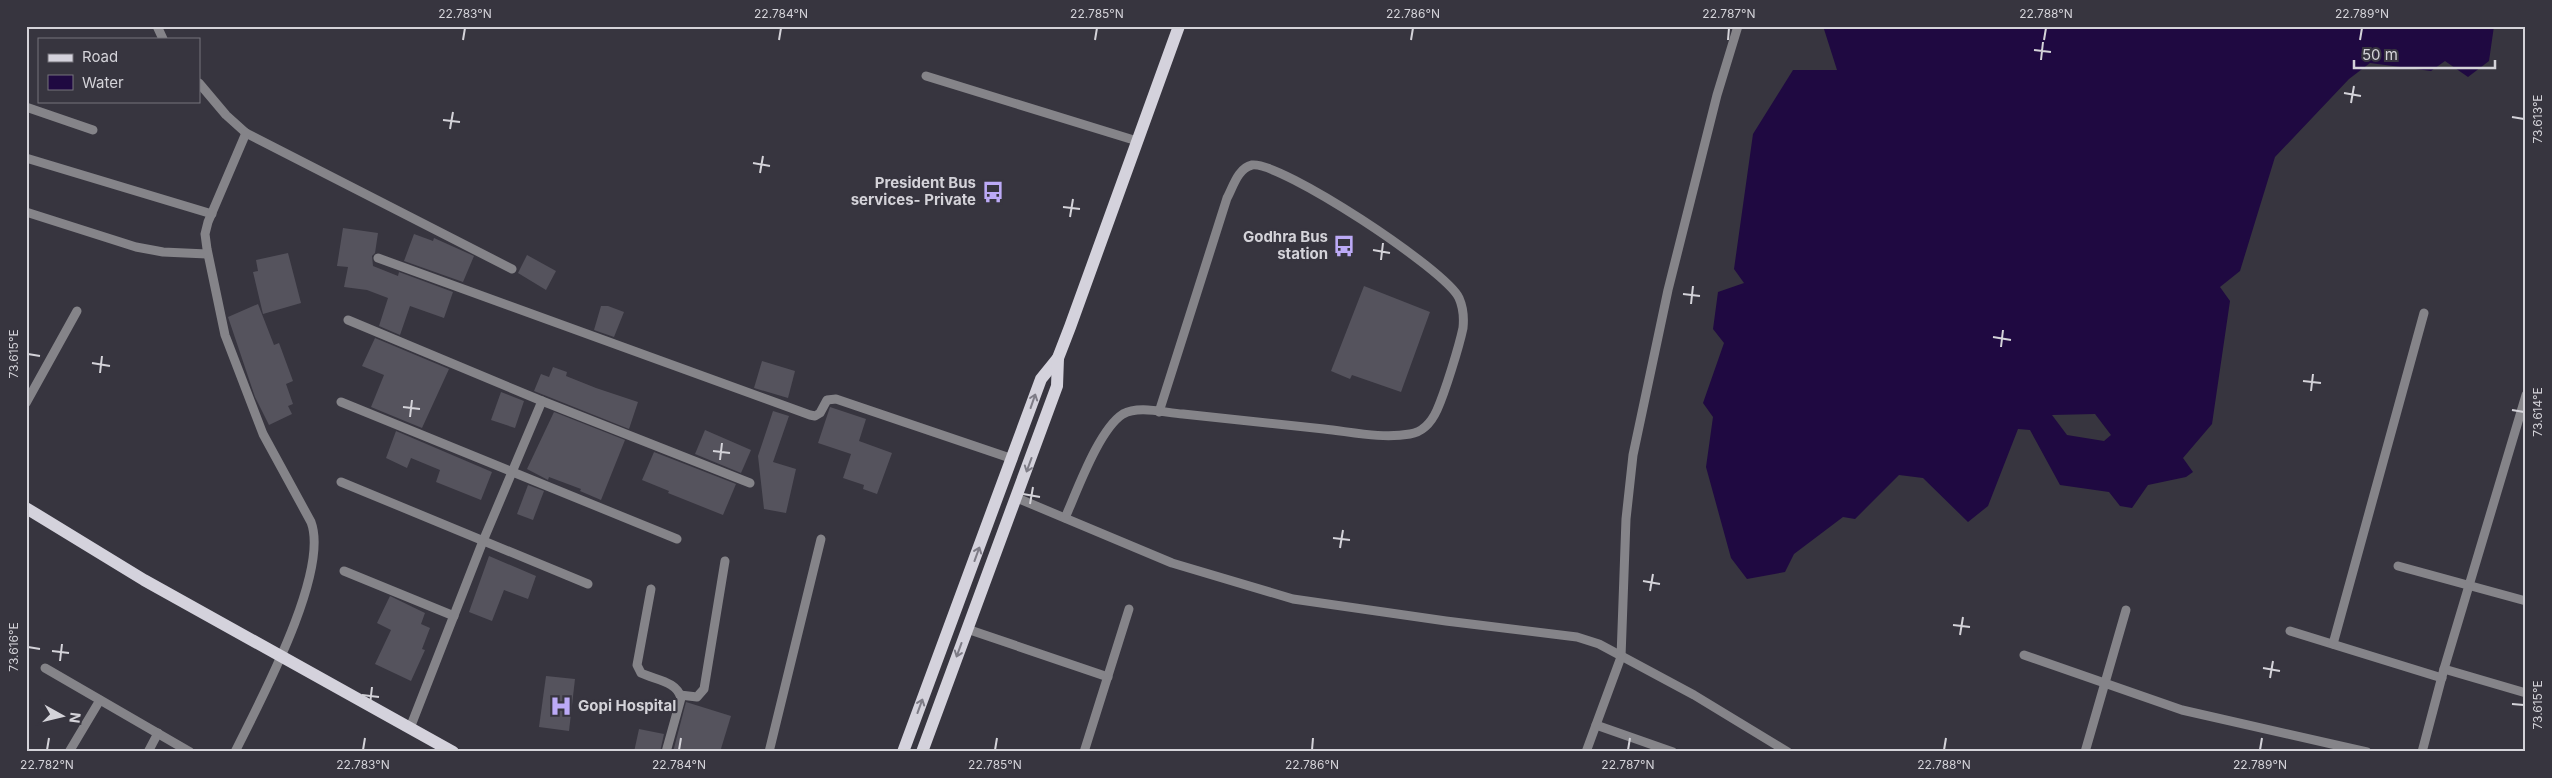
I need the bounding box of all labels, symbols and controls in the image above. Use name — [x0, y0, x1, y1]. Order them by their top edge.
text: 22.783°N — [438, 6, 492, 21]
text: 22.784°N — [754, 6, 808, 21]
text: 22.785°N — [1070, 6, 1124, 21]
text: 22.786°N — [1386, 6, 1440, 21]
text: 22.787°N — [1702, 6, 1756, 21]
text: 22.788°N — [2019, 6, 2073, 21]
text: 22.789°N — [2335, 6, 2389, 21]
legend — [38, 38, 200, 102]
scale bar — [2354, 38, 2496, 70]
text: 50 m — [2362, 45, 2398, 64]
text: Road — [82, 47, 118, 66]
text: Water — [82, 73, 124, 92]
text: 73.613°E — [2530, 94, 2545, 144]
place label: President Bus services- Private — [851, 173, 976, 209]
bus stop icon: President Bus services- Private — [980, 179, 1006, 205]
place label: Godhra Bus station — [1243, 227, 1328, 263]
bus stop icon: Godhra Bus station — [1331, 233, 1357, 259]
text: 73.615°E — [6, 329, 21, 379]
text: 73.614°E — [2530, 387, 2545, 437]
one-way arrow — [1029, 394, 1038, 409]
one-way arrow — [1024, 457, 1033, 472]
one-way arrow — [973, 547, 982, 562]
text: 73.616°E — [6, 622, 21, 672]
one-way arrow — [954, 642, 963, 657]
text: 73.615°E — [2530, 680, 2545, 730]
north arrow — [38, 690, 88, 740]
hospital icon: Gopi Hospital — [548, 693, 574, 719]
place label: Gopi Hospital — [578, 696, 676, 715]
one-way arrow — [916, 699, 926, 714]
text: N — [66, 711, 85, 724]
text: 22.782°N — [20, 757, 74, 772]
text: 22.783°N — [336, 757, 390, 772]
text: 22.784°N — [652, 757, 706, 772]
text: 22.785°N — [968, 757, 1022, 772]
text: 22.786°N — [1285, 757, 1339, 772]
text: 22.787°N — [1601, 757, 1655, 772]
text: 22.788°N — [1917, 757, 1971, 772]
text: 22.789°N — [2233, 757, 2287, 772]

